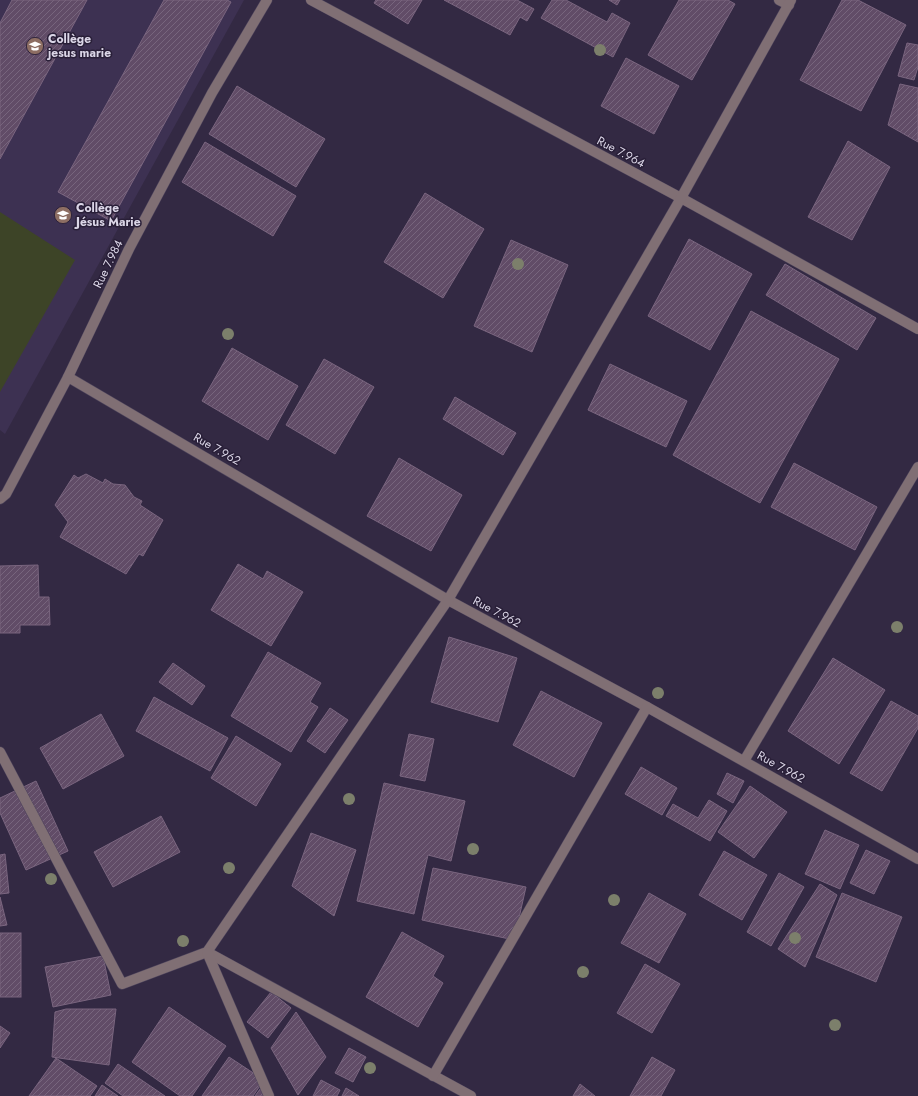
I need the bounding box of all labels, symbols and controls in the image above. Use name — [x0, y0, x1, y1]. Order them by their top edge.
place label: Collège jesus marie — [46, 30, 111, 62]
school or university icon: Collège jesus marie — [25, 36, 45, 56]
street label: Rue 7.964 — [594, 132, 648, 172]
place label: Collège Jésus Marie — [74, 199, 141, 231]
school or university icon: Collège Jésus Marie — [53, 205, 73, 225]
street label: Rue 7.984 — [89, 237, 127, 291]
street label: Rue 7.962 — [190, 428, 244, 470]
street label: Rue 7.962 — [470, 592, 524, 632]
street label: Rue 7.962 — [754, 746, 808, 788]

